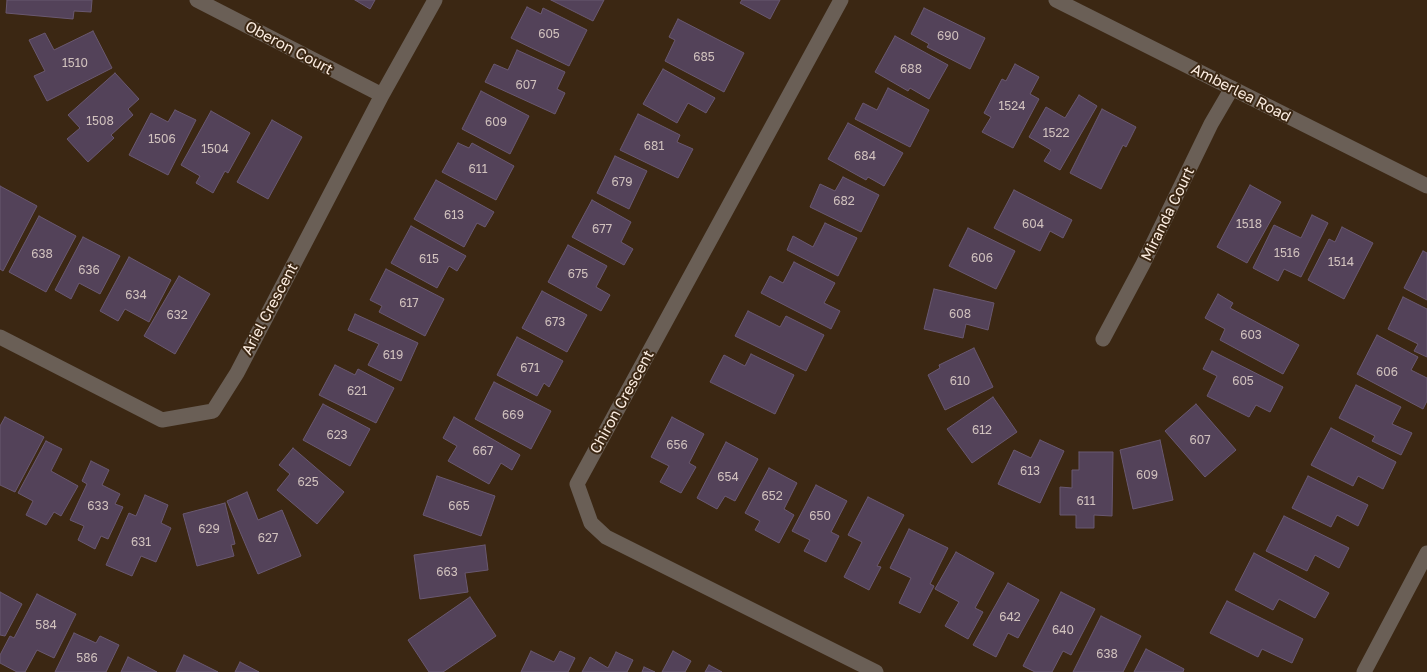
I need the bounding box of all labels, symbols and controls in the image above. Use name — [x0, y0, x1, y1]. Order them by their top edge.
street label: Oberon Court — [242, 17, 336, 79]
house number: 605 — [538, 27, 560, 41]
house number: 690 — [937, 29, 959, 43]
house number: 685 — [693, 50, 715, 64]
house number: 1510 — [62, 56, 88, 70]
street label: Amberlea Road — [1188, 60, 1294, 126]
house number: 688 — [900, 62, 922, 76]
house number: 607 — [515, 78, 537, 92]
house number: 1524 — [998, 99, 1026, 113]
house number: 1508 — [86, 114, 114, 128]
house number: 609 — [485, 115, 507, 129]
house number: 1522 — [1043, 126, 1069, 140]
house number: 1506 — [148, 132, 176, 146]
house number: 681 — [644, 139, 664, 153]
house number: 1504 — [201, 142, 229, 156]
house number: 684 — [854, 149, 876, 163]
house number: 611 — [469, 162, 487, 176]
street label: Miranda Court — [1138, 164, 1198, 264]
house number: 679 — [612, 175, 632, 189]
house number: 682 — [833, 194, 855, 208]
house number: 613 — [444, 208, 464, 222]
house number: 604 — [1022, 217, 1044, 231]
house number: 1518 — [1236, 217, 1262, 231]
house number: 677 — [592, 222, 612, 236]
house number: 1516 — [1274, 246, 1300, 260]
house number: 638 — [31, 247, 53, 261]
house number: 606 — [971, 251, 993, 265]
house number: 615 — [419, 252, 439, 266]
house number: 1514 — [1328, 255, 1354, 269]
street label: Ariel Crescent — [238, 260, 302, 358]
house number: 636 — [78, 263, 100, 277]
house number: 675 — [568, 267, 588, 281]
house number: 634 — [125, 288, 147, 302]
house number: 617 — [399, 296, 419, 310]
house number: 608 — [949, 307, 971, 321]
house number: 632 — [166, 308, 188, 322]
house number: 673 — [545, 315, 565, 329]
house number: 603 — [1240, 328, 1262, 342]
street label: Chiron Crescent — [586, 347, 658, 457]
house number: 619 — [383, 348, 403, 362]
house number: 671 — [520, 361, 540, 375]
house number: 606 — [1376, 365, 1398, 379]
house number: 610 — [950, 374, 970, 388]
house number: 605 — [1232, 374, 1254, 388]
house number: 621 — [347, 384, 367, 398]
house number: 669 — [502, 408, 524, 422]
house number: 612 — [972, 423, 992, 437]
house number: 623 — [326, 428, 348, 442]
house number: 607 — [1189, 433, 1211, 447]
house number: 656 — [666, 438, 688, 452]
house number: 667 — [473, 444, 493, 458]
house number: 613 — [1020, 464, 1040, 478]
house number: 609 — [1136, 468, 1158, 482]
house number: 654 — [717, 470, 739, 484]
house number: 625 — [297, 475, 319, 489]
house number: 652 — [761, 489, 783, 503]
house number: 611 — [1077, 494, 1095, 508]
house number: 633 — [87, 499, 109, 513]
house number: 665 — [448, 499, 470, 513]
house number: 650 — [809, 509, 831, 523]
house number: 629 — [198, 522, 220, 536]
house number: 627 — [258, 531, 278, 545]
house number: 631 — [131, 535, 151, 549]
house number: 663 — [436, 565, 458, 579]
house number: 642 — [999, 610, 1021, 624]
house number: 584 — [35, 618, 57, 632]
house number: 640 — [1052, 623, 1074, 637]
house number: 638 — [1096, 647, 1118, 661]
house number: 586 — [76, 651, 98, 665]

